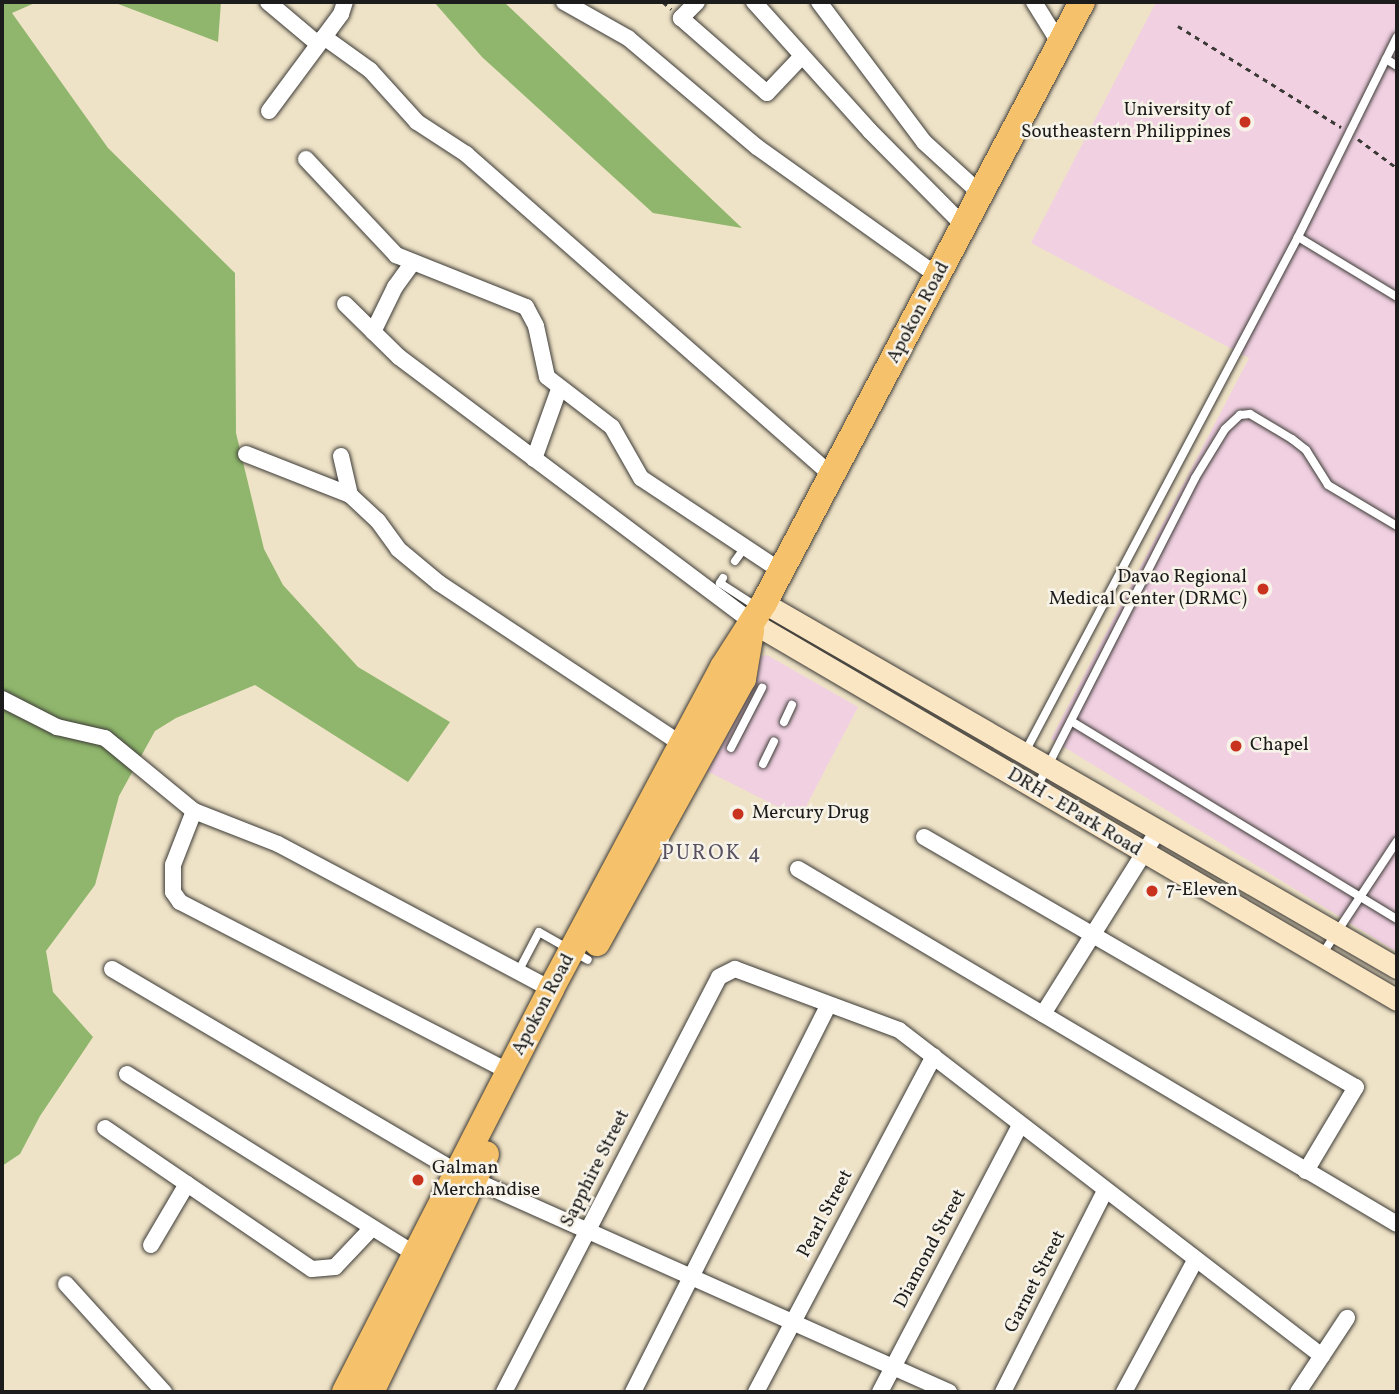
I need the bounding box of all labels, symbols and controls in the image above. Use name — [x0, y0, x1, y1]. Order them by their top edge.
place label: University of Southeastern Philippines — [1021, 100, 1231, 144]
marker: University of Southeastern Philippines — [1237, 114, 1253, 130]
street label: Apokon Road — [883, 258, 955, 368]
place label: Davao Regional Medical Center (DRMC) — [1049, 567, 1247, 611]
marker: Davao Regional Medical Center (DRMC) — [1253, 579, 1273, 599]
place label: Chapel — [1250, 735, 1309, 757]
marker: Chapel — [1228, 738, 1244, 754]
street label: DRH - EPark Road — [1002, 764, 1146, 862]
place label: Mercury Drug — [752, 803, 870, 825]
marker: Mercury Drug — [730, 806, 746, 822]
district label: PUROK 4 — [662, 841, 762, 867]
place label: 7-Eleven — [1166, 880, 1238, 902]
marker: 7-Eleven — [1144, 883, 1160, 899]
street label: Apokon Road — [508, 950, 580, 1060]
street label: Sapphire Street — [557, 1106, 635, 1232]
place label: Galman Merchandise — [432, 1158, 540, 1202]
street label: Pearl Street — [793, 1166, 859, 1262]
marker: Galman Merchandise — [410, 1172, 426, 1188]
street label: Diamond Street — [890, 1186, 972, 1312]
street label: Garnet Street — [1000, 1227, 1072, 1337]

